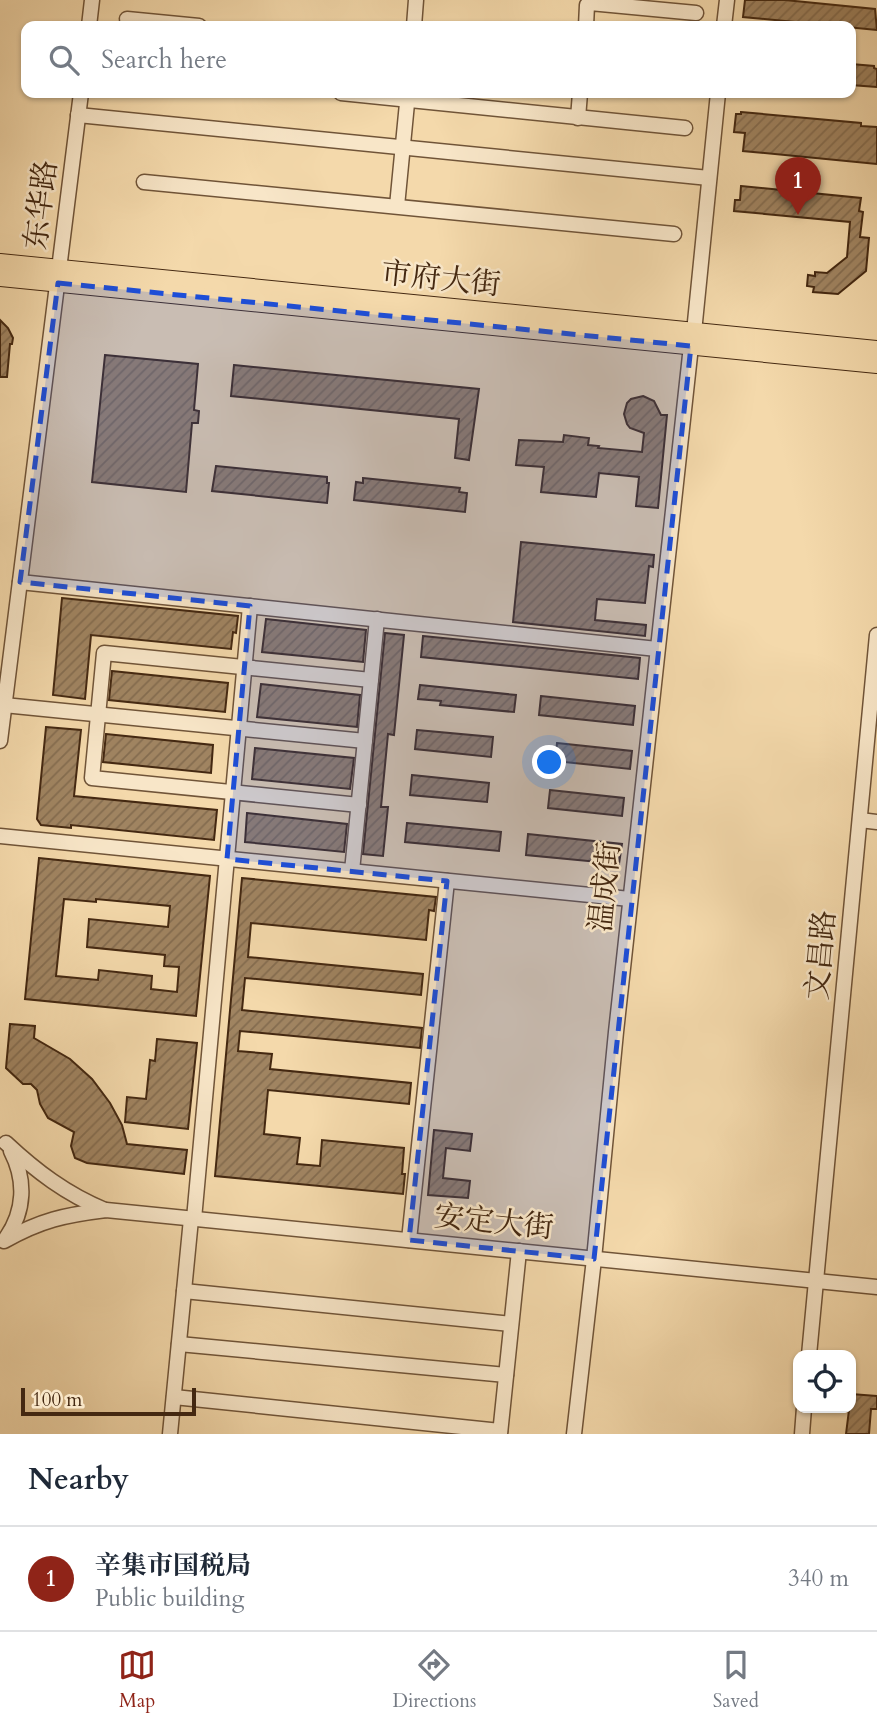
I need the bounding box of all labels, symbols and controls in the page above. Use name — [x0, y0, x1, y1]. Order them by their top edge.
search box — [21, 21, 856, 98]
icon: search — [45, 41, 83, 79]
text: Search here — [101, 42, 227, 77]
pin: 1 — [775, 157, 821, 215]
street label: 东华路 — [15, 158, 67, 252]
street label: 市府大街 — [379, 252, 503, 306]
your location — [532, 745, 566, 779]
street label: 温成街 — [580, 840, 630, 934]
street label: 文昌路 — [797, 908, 845, 1002]
street label: 安定大街 — [432, 1195, 556, 1249]
map controls — [793, 1350, 856, 1413]
button: locate — [793, 1350, 856, 1413]
scale bar — [21, 1385, 196, 1417]
text: 100 m — [32, 1387, 82, 1413]
text: Nearby — [28, 1459, 129, 1500]
text: 辛集市国税局 — [95, 1548, 251, 1583]
text: 1 — [45, 1563, 57, 1594]
text: 340 m — [788, 1563, 849, 1594]
text: Public building — [95, 1583, 245, 1614]
tab: Map — [118, 1646, 156, 1714]
tab: Directions — [393, 1646, 476, 1714]
tab: Saved — [713, 1646, 759, 1714]

